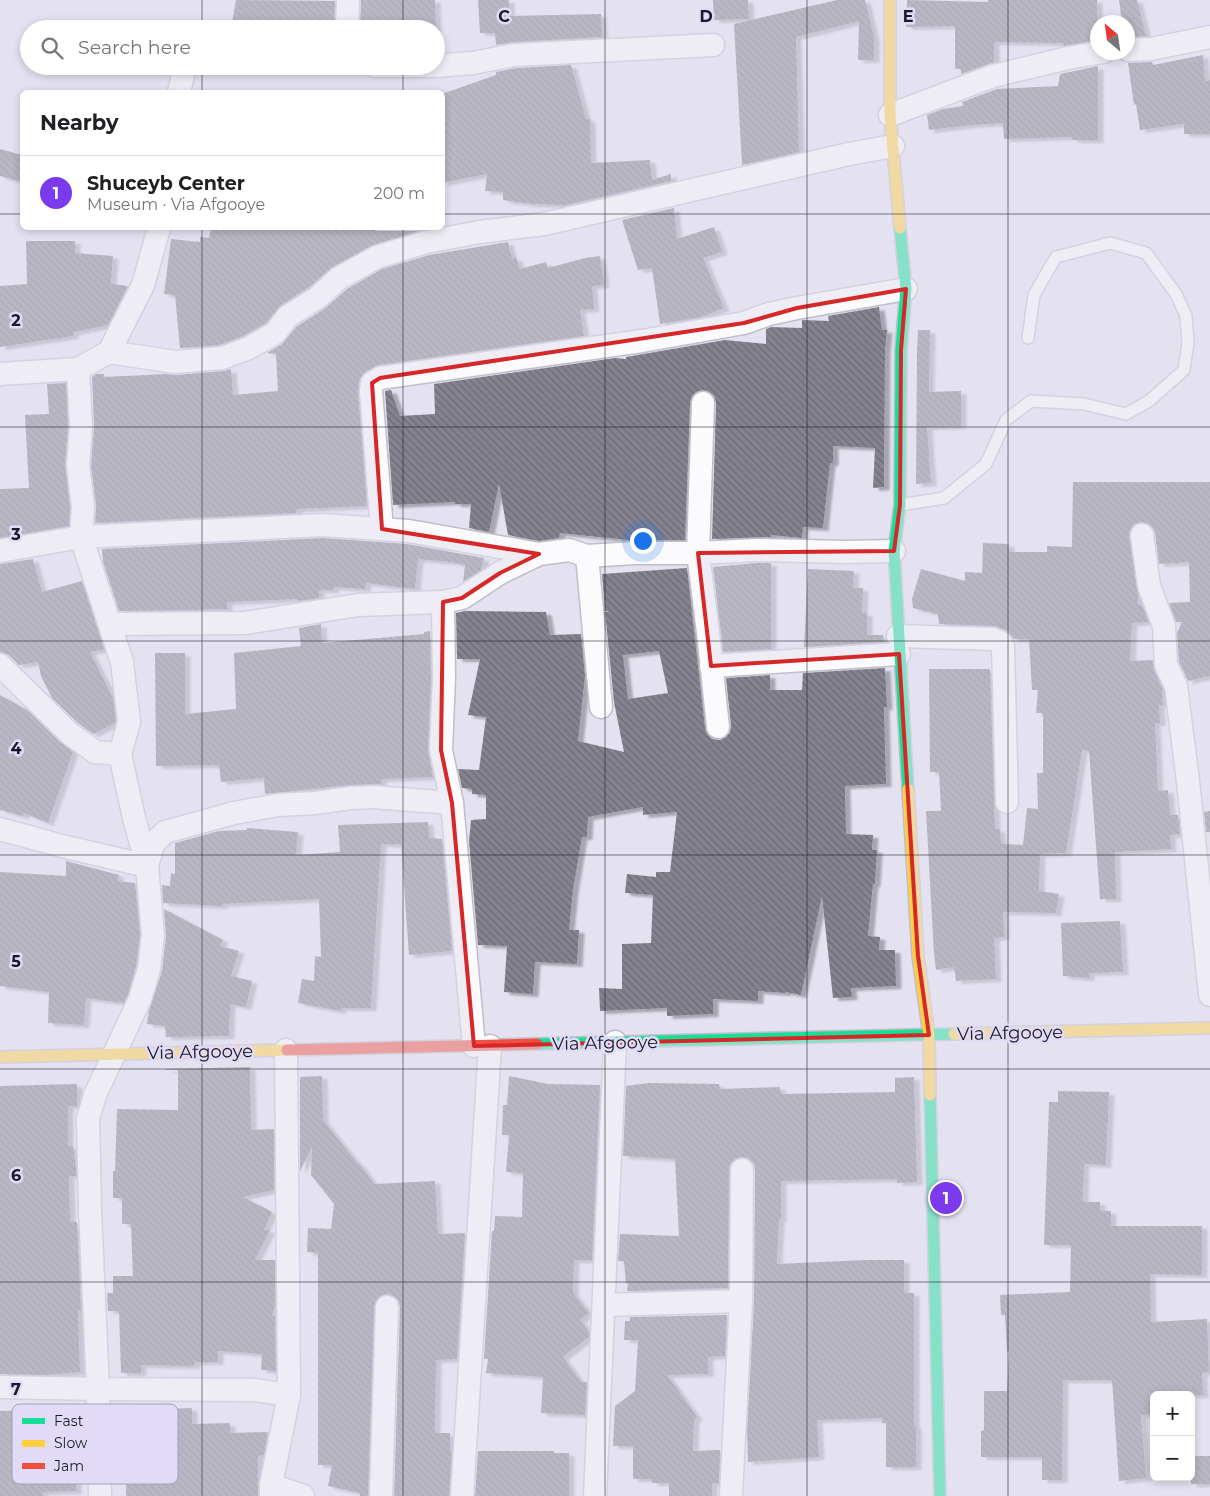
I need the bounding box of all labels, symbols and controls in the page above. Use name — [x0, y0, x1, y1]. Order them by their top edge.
text: C — [498, 7, 510, 26]
text: D — [699, 7, 713, 26]
text: E — [903, 7, 913, 26]
north arrow — [1090, 15, 1135, 60]
search box — [20, 20, 445, 75]
icon: search — [38, 34, 66, 62]
text: Search here — [78, 36, 191, 59]
text: Nearby — [40, 110, 119, 135]
text: Shuceyb Center — [87, 172, 245, 195]
text: 1 — [53, 184, 59, 203]
text: 200 m — [374, 184, 425, 203]
text: Museum · Via Afgooye — [87, 195, 265, 214]
text: 2 — [11, 311, 21, 330]
text: 3 — [10, 525, 21, 544]
your location — [630, 528, 656, 554]
text: 4 — [10, 739, 22, 758]
text: 5 — [11, 952, 21, 971]
street label: Via Afgooye — [957, 1021, 1063, 1045]
street label: Via Afgooye — [552, 1031, 658, 1055]
street label: Via Afgooye — [147, 1040, 253, 1064]
text: 6 — [11, 1166, 21, 1185]
pin: 1 — [930, 1179, 962, 1217]
text: 7 — [11, 1380, 21, 1399]
map controls — [1150, 1391, 1195, 1481]
button: + — [1150, 1391, 1195, 1436]
legend — [12, 1404, 178, 1484]
text: Fast — [54, 1412, 84, 1430]
text: Slow — [54, 1434, 88, 1452]
button: − — [1150, 1436, 1195, 1481]
text: Jam — [53, 1457, 84, 1475]

